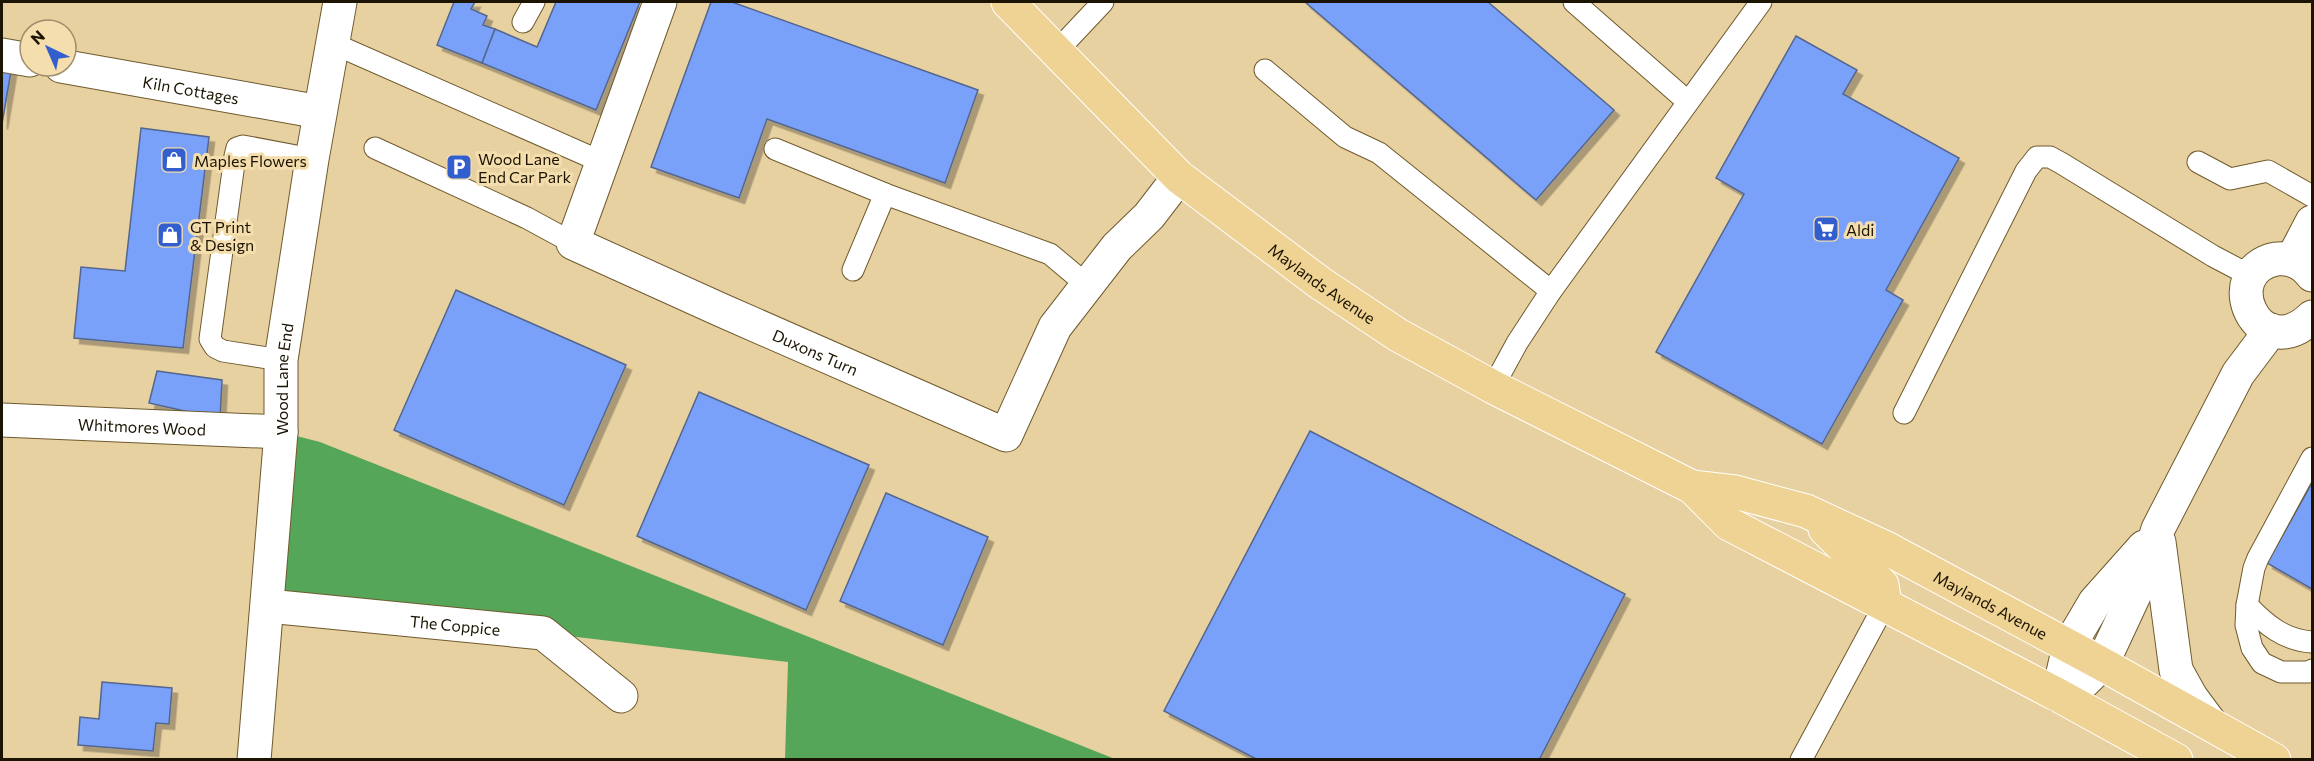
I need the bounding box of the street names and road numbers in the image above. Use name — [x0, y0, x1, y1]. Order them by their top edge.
street label: Kiln Cottages — [141, 71, 241, 107]
street label: Maylands Avenue — [1265, 239, 1379, 327]
street label: Wood Lane End — [271, 322, 296, 436]
street label: Duxons Turn — [770, 324, 861, 379]
street label: Whitmores Wood — [77, 414, 206, 438]
street label: Maylands Avenue — [1931, 566, 2051, 643]
street label: The Coppice — [409, 610, 501, 638]

